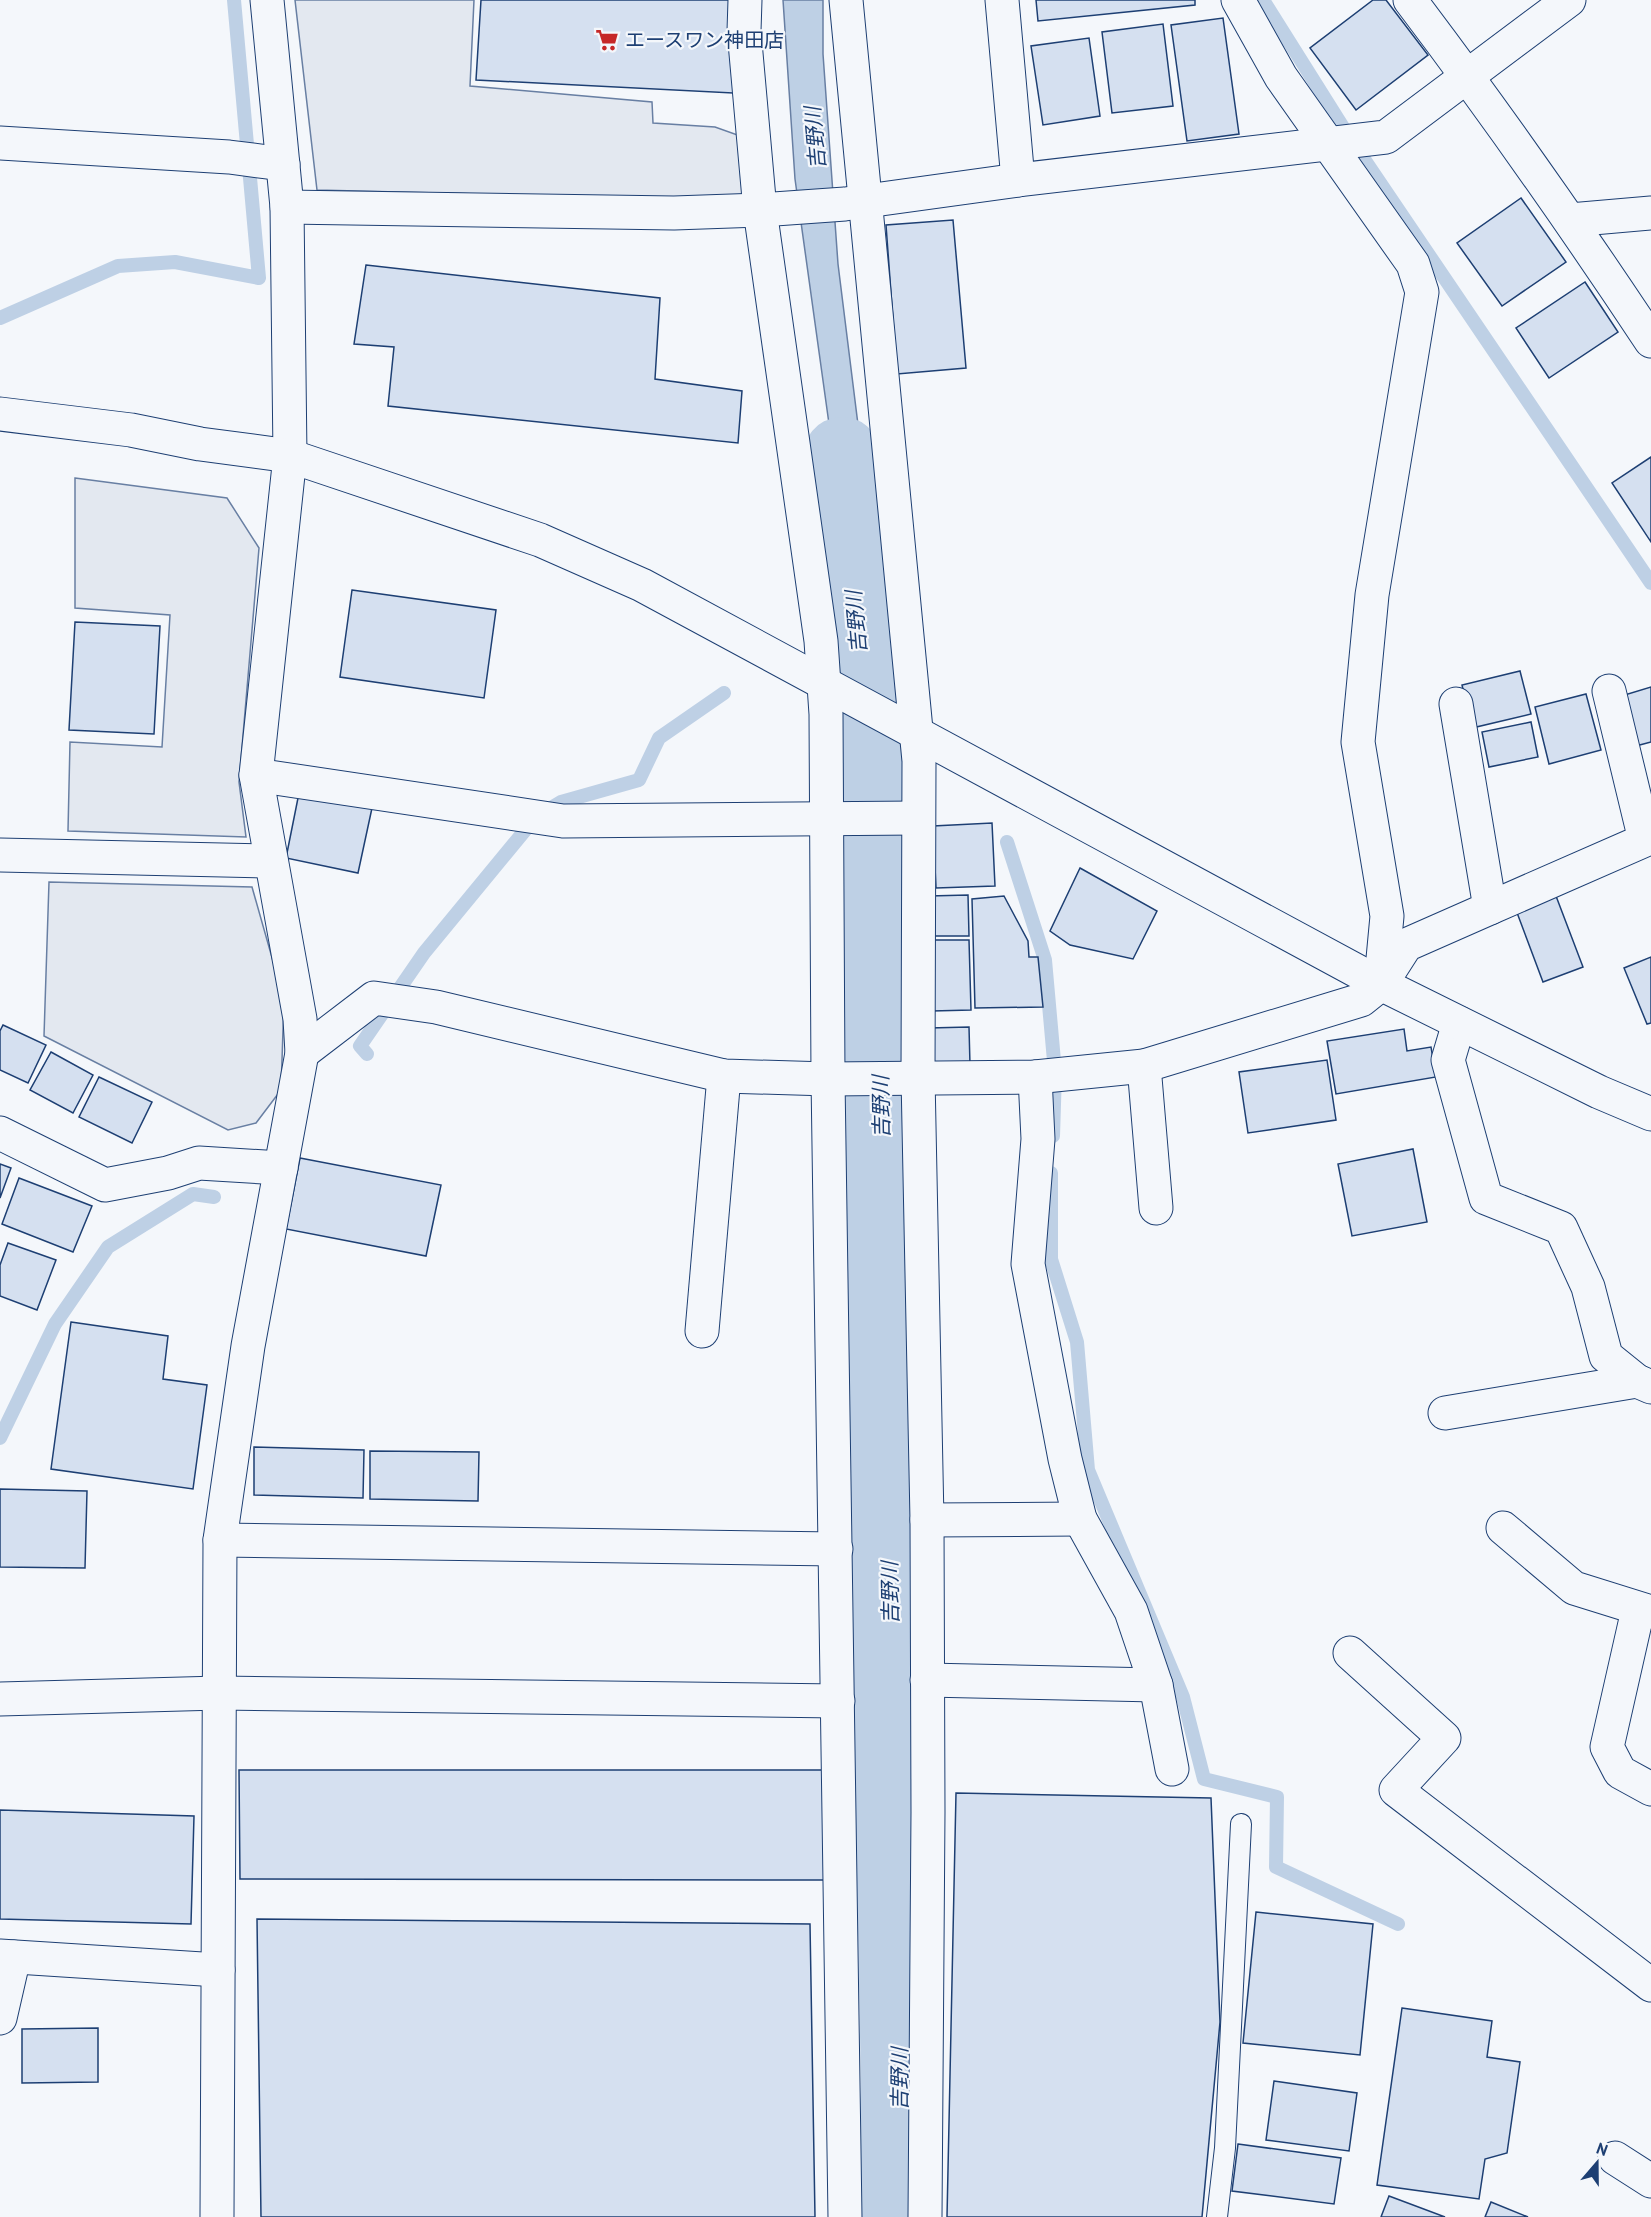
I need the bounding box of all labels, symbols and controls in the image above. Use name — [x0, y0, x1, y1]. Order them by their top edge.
supermarket icon: エースワン神田店 — [594, 27, 620, 53]
place label: エースワン神田店 — [625, 27, 784, 53]
water label: 吉野川 — [799, 103, 831, 171]
water label: 吉野川 — [840, 587, 872, 655]
water label: 吉野川 — [867, 1073, 895, 1139]
water label: 吉野川 — [876, 1559, 904, 1625]
water label: 吉野川 — [886, 2046, 913, 2111]
north arrow — [1567, 2133, 1627, 2193]
text: N — [1594, 2138, 1610, 2160]

